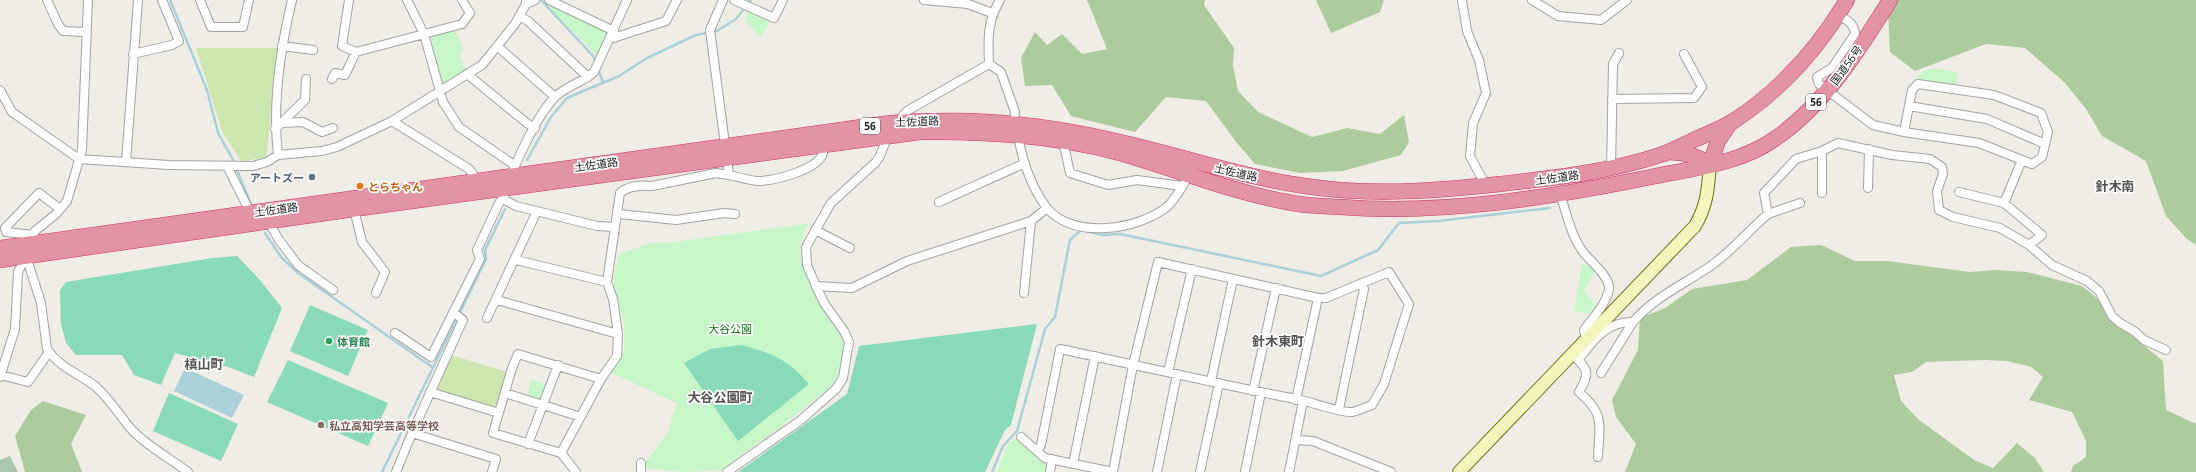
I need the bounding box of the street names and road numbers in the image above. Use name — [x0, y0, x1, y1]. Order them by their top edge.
street label: 国道56号 — [1827, 42, 1865, 88]
road number: 56 — [1806, 94, 1826, 110]
street label: 土佐道路 — [895, 113, 939, 129]
road number: 56 — [860, 118, 880, 134]
street label: 土佐道路 — [573, 154, 619, 174]
street label: 土佐道路 — [1213, 160, 1259, 184]
street label: 土佐道路 — [1534, 167, 1580, 187]
street label: 土佐道路 — [253, 199, 299, 219]

